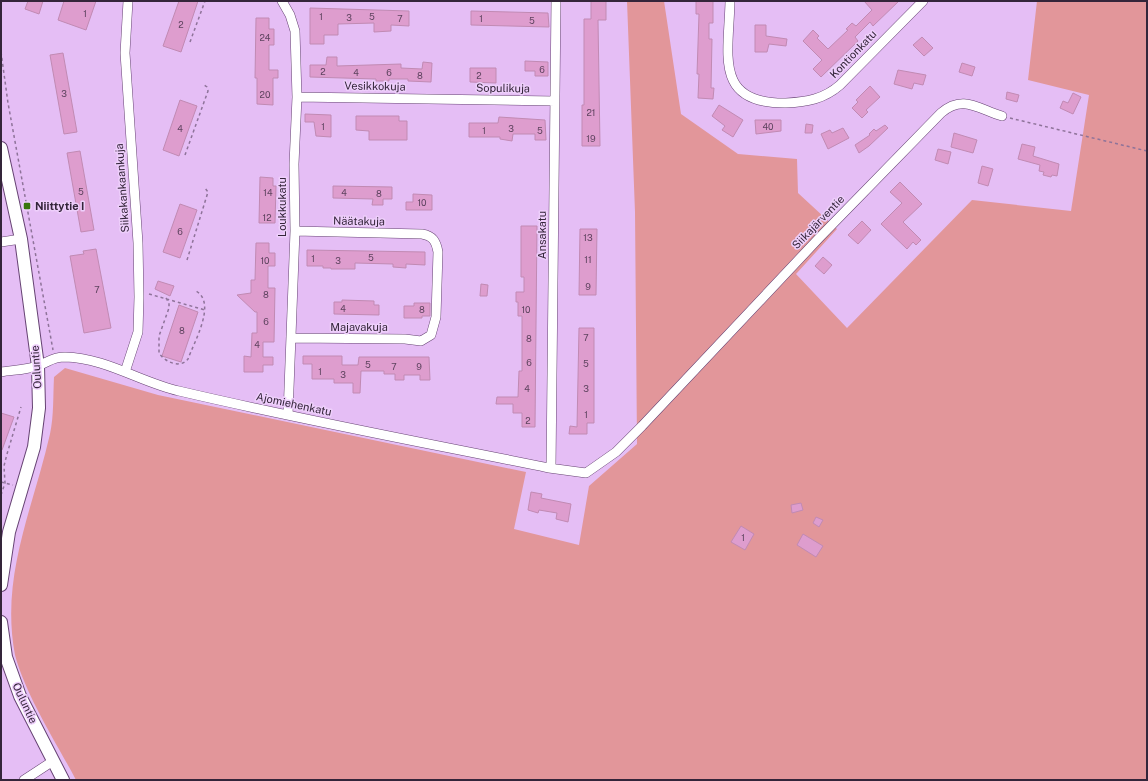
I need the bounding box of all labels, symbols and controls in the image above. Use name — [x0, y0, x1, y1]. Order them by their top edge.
house number: 1 — [83, 8, 87, 19]
house number: 1 — [319, 11, 323, 22]
house number: 5 — [369, 11, 375, 22]
house number: 3 — [346, 12, 352, 23]
house number: 7 — [397, 13, 403, 24]
house number: 1 — [479, 13, 483, 24]
house number: 5 — [529, 15, 535, 26]
house number: 2 — [178, 19, 184, 30]
street label: Kontionkatu — [827, 28, 879, 80]
house number: 24 — [259, 32, 271, 43]
house number: 6 — [539, 64, 545, 75]
house number: 2 — [320, 66, 326, 77]
house number: 4 — [353, 67, 359, 78]
house number: 6 — [386, 67, 392, 78]
house number: 8 — [417, 70, 423, 81]
house number: 2 — [476, 70, 482, 81]
street label: Vesikkokuja — [344, 79, 406, 93]
street label: Sopulikuja — [476, 82, 530, 94]
house number: 3 — [61, 88, 67, 99]
house number: 20 — [260, 89, 271, 100]
house number: 21 — [586, 107, 596, 118]
house number: 1 — [321, 121, 325, 132]
house number: 40 — [762, 121, 774, 132]
house number: 4 — [177, 123, 183, 134]
house number: 3 — [508, 123, 514, 134]
house number: 1 — [482, 125, 486, 136]
house number: 5 — [537, 125, 543, 136]
house number: 19 — [586, 133, 596, 144]
street label: Siikakankaankuja — [113, 143, 131, 233]
street label: Loukkukatu — [276, 177, 288, 237]
house number: 5 — [78, 186, 84, 197]
house number: 14 — [263, 187, 273, 198]
house number: 4 — [341, 187, 347, 198]
house number: 8 — [376, 188, 382, 199]
street label: Siikajärventie — [790, 193, 846, 251]
house number: 10 — [417, 197, 427, 208]
place label: Niittytie I — [35, 200, 84, 212]
marker: Niittytie I — [22, 201, 32, 211]
street label: Ansakatu — [536, 211, 548, 259]
house number: 12 — [262, 212, 272, 223]
street label: Näätakuja — [333, 215, 385, 227]
house number: 6 — [177, 226, 183, 237]
house number: 13 — [583, 232, 593, 243]
house number: 5 — [368, 252, 374, 263]
house number: 1 — [311, 253, 315, 264]
house number: 11 — [584, 254, 592, 265]
house number: 10 — [260, 255, 270, 266]
house number: 3 — [335, 255, 341, 266]
house number: 9 — [585, 281, 591, 292]
house number: 7 — [94, 284, 100, 295]
house number: 8 — [263, 289, 269, 300]
house number: 4 — [340, 303, 346, 314]
house number: 8 — [419, 304, 425, 315]
house number: 10 — [521, 304, 531, 315]
house number: 6 — [263, 316, 269, 327]
street label: Majavakuja — [330, 321, 388, 333]
house number: 8 — [179, 325, 185, 336]
house number: 7 — [583, 332, 589, 343]
house number: 8 — [526, 333, 532, 344]
house number: 4 — [254, 339, 260, 350]
street label: Ouluntie — [28, 345, 44, 389]
house number: 6 — [526, 357, 532, 368]
house number: 5 — [583, 358, 589, 369]
house number: 5 — [365, 359, 371, 370]
house number: 7 — [391, 361, 397, 372]
house number: 9 — [416, 361, 422, 372]
house number: 1 — [318, 366, 322, 377]
house number: 3 — [340, 369, 346, 380]
house number: 4 — [524, 383, 530, 394]
house number: 3 — [583, 383, 589, 394]
street label: Ajomiehenkatu — [255, 390, 333, 418]
house number: 1 — [584, 409, 588, 420]
house number: 2 — [525, 415, 531, 426]
house number: 1 — [741, 532, 745, 543]
street label: Ouluntie — [10, 681, 40, 725]

